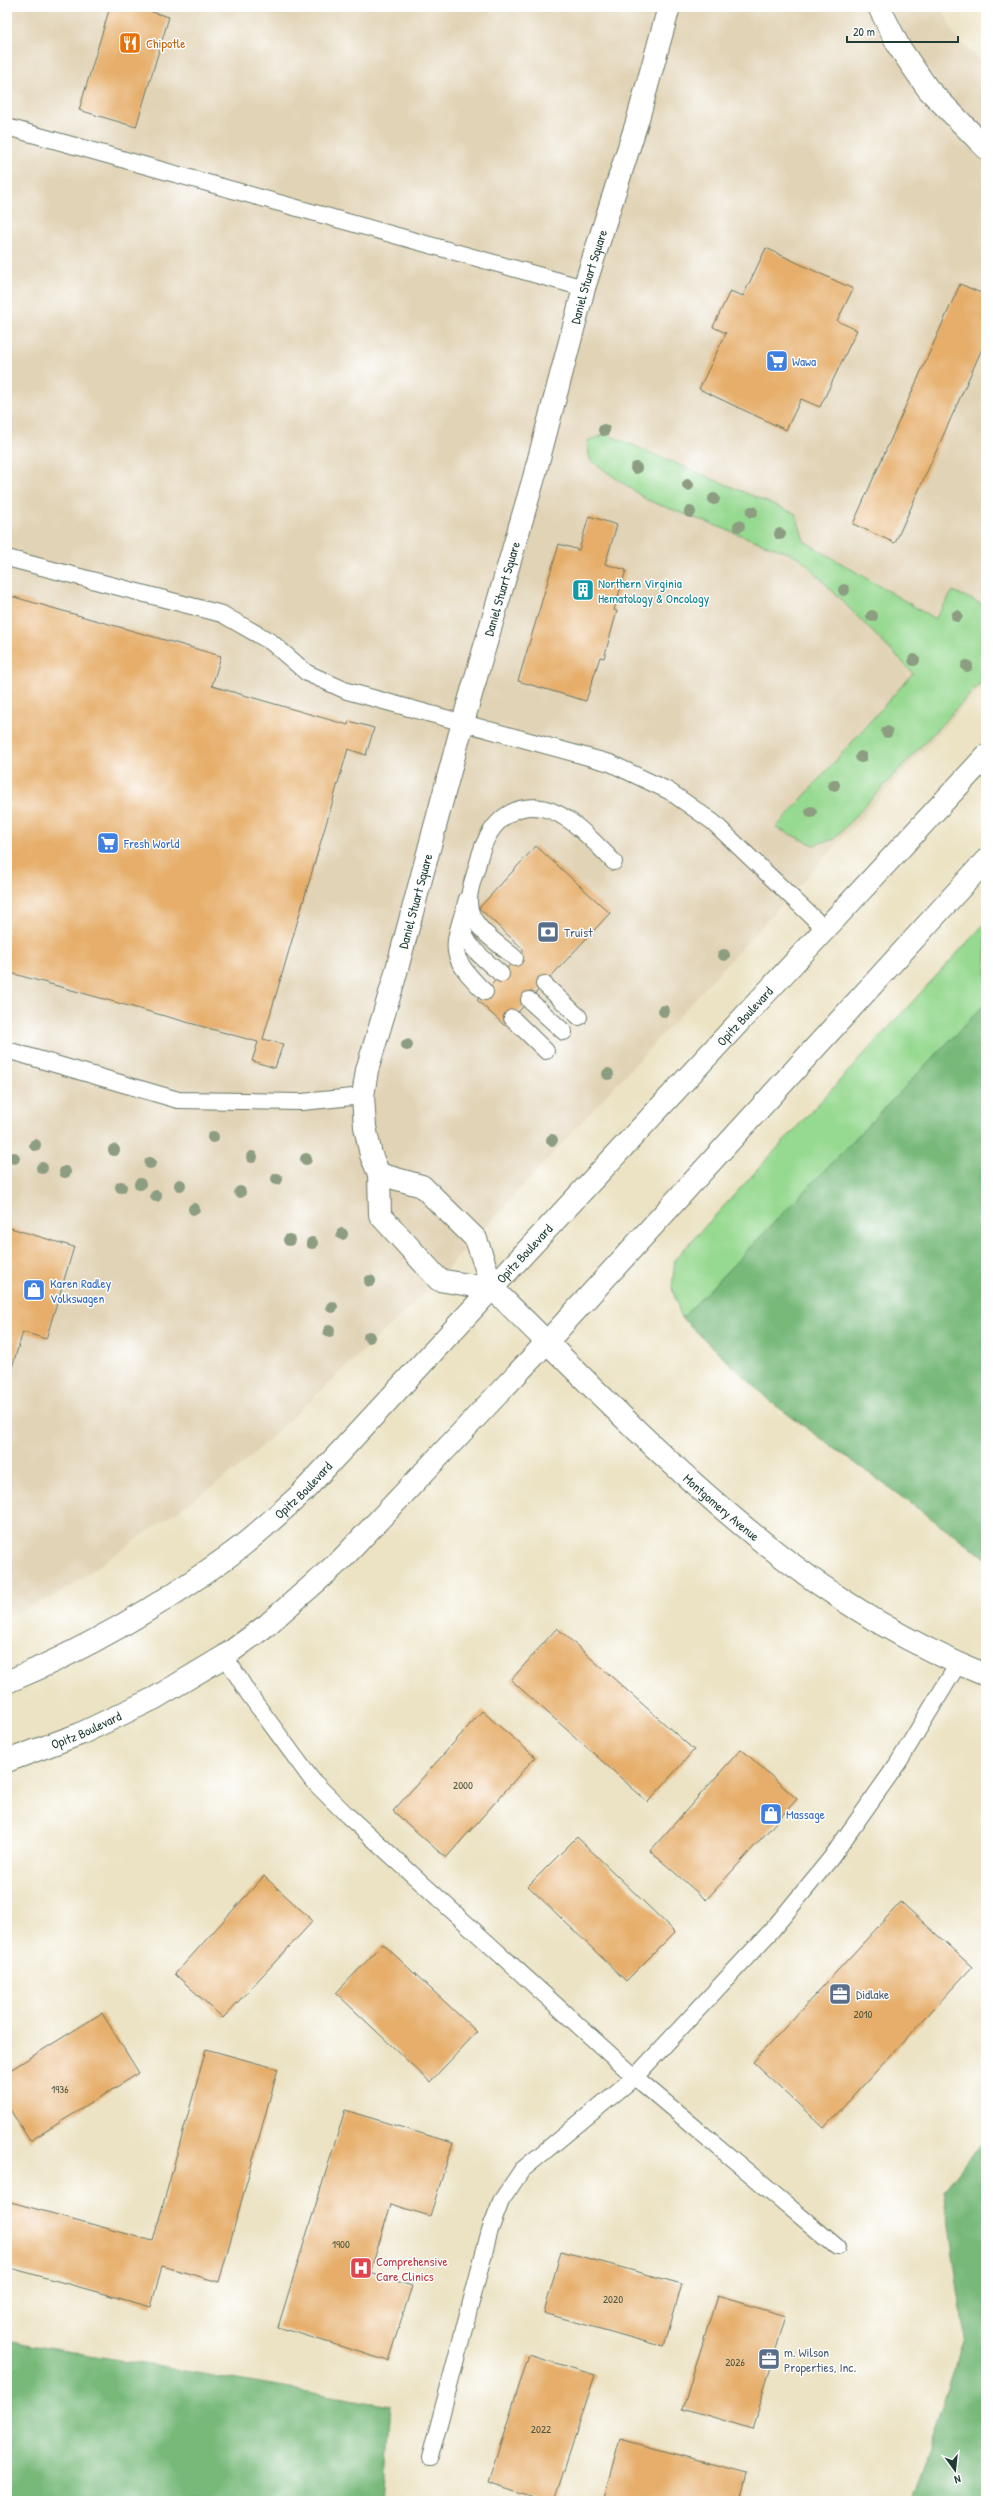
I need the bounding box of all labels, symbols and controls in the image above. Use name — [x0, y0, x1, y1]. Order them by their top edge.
scale bar — [847, 18, 958, 44]
text: 20 m — [853, 23, 875, 40]
restaurant icon: Chipotle — [117, 30, 143, 56]
place label: Chipotle — [146, 34, 185, 52]
street label: Daniel Stuart Square — [566, 227, 611, 326]
supermarket icon: Wawa — [764, 348, 790, 374]
place label: Wawa — [792, 352, 816, 370]
street label: Daniel Stuart Square — [479, 539, 524, 638]
place label: Northern Virginia Hematology & Oncology — [598, 574, 710, 607]
building icon: Northern Virginia Hematology & Oncology — [570, 577, 596, 603]
supermarket icon: Fresh World — [95, 830, 121, 856]
place label: Fresh World — [123, 834, 179, 852]
street label: Daniel Stuart Square — [394, 852, 436, 950]
bank icon: Truist — [535, 919, 561, 945]
place label: Truist — [564, 923, 593, 941]
street label: Opitz Boulevard — [713, 982, 777, 1050]
street label: Opitz Boulevard — [492, 1220, 556, 1287]
place label: Karen Radley Volkswagen — [50, 1274, 112, 1307]
shop icon: Karen Radley Volkswagen — [21, 1277, 47, 1303]
street label: Opitz Boulevard — [270, 1457, 336, 1523]
street label: Montgomery Avenue — [680, 1469, 763, 1545]
street label: Opitz Boulevard — [48, 1707, 124, 1753]
house number: 2000 — [453, 1778, 473, 1792]
shop icon: Massage — [758, 1801, 784, 1827]
place label: Massage — [786, 1805, 825, 1823]
office icon: Didlake — [827, 1981, 853, 2007]
place label: Didlake — [856, 1985, 889, 2003]
house number: 2010 — [854, 2007, 873, 2021]
house number: 1936 — [51, 2082, 69, 2096]
house number: 1900 — [332, 2237, 350, 2251]
place label: Comprehensive Care Clinics — [376, 2252, 448, 2285]
hospital icon: Comprehensive Care Clinics — [348, 2255, 374, 2281]
house number: 2020 — [603, 2292, 623, 2306]
place label: m. Wilson Properties, Inc. — [784, 2343, 856, 2376]
office icon: m. Wilson Properties, Inc. — [756, 2346, 782, 2372]
house number: 2026 — [725, 2355, 745, 2369]
house number: 2022 — [531, 2422, 551, 2436]
north arrow — [935, 2450, 975, 2490]
text: N — [953, 2472, 962, 2487]

